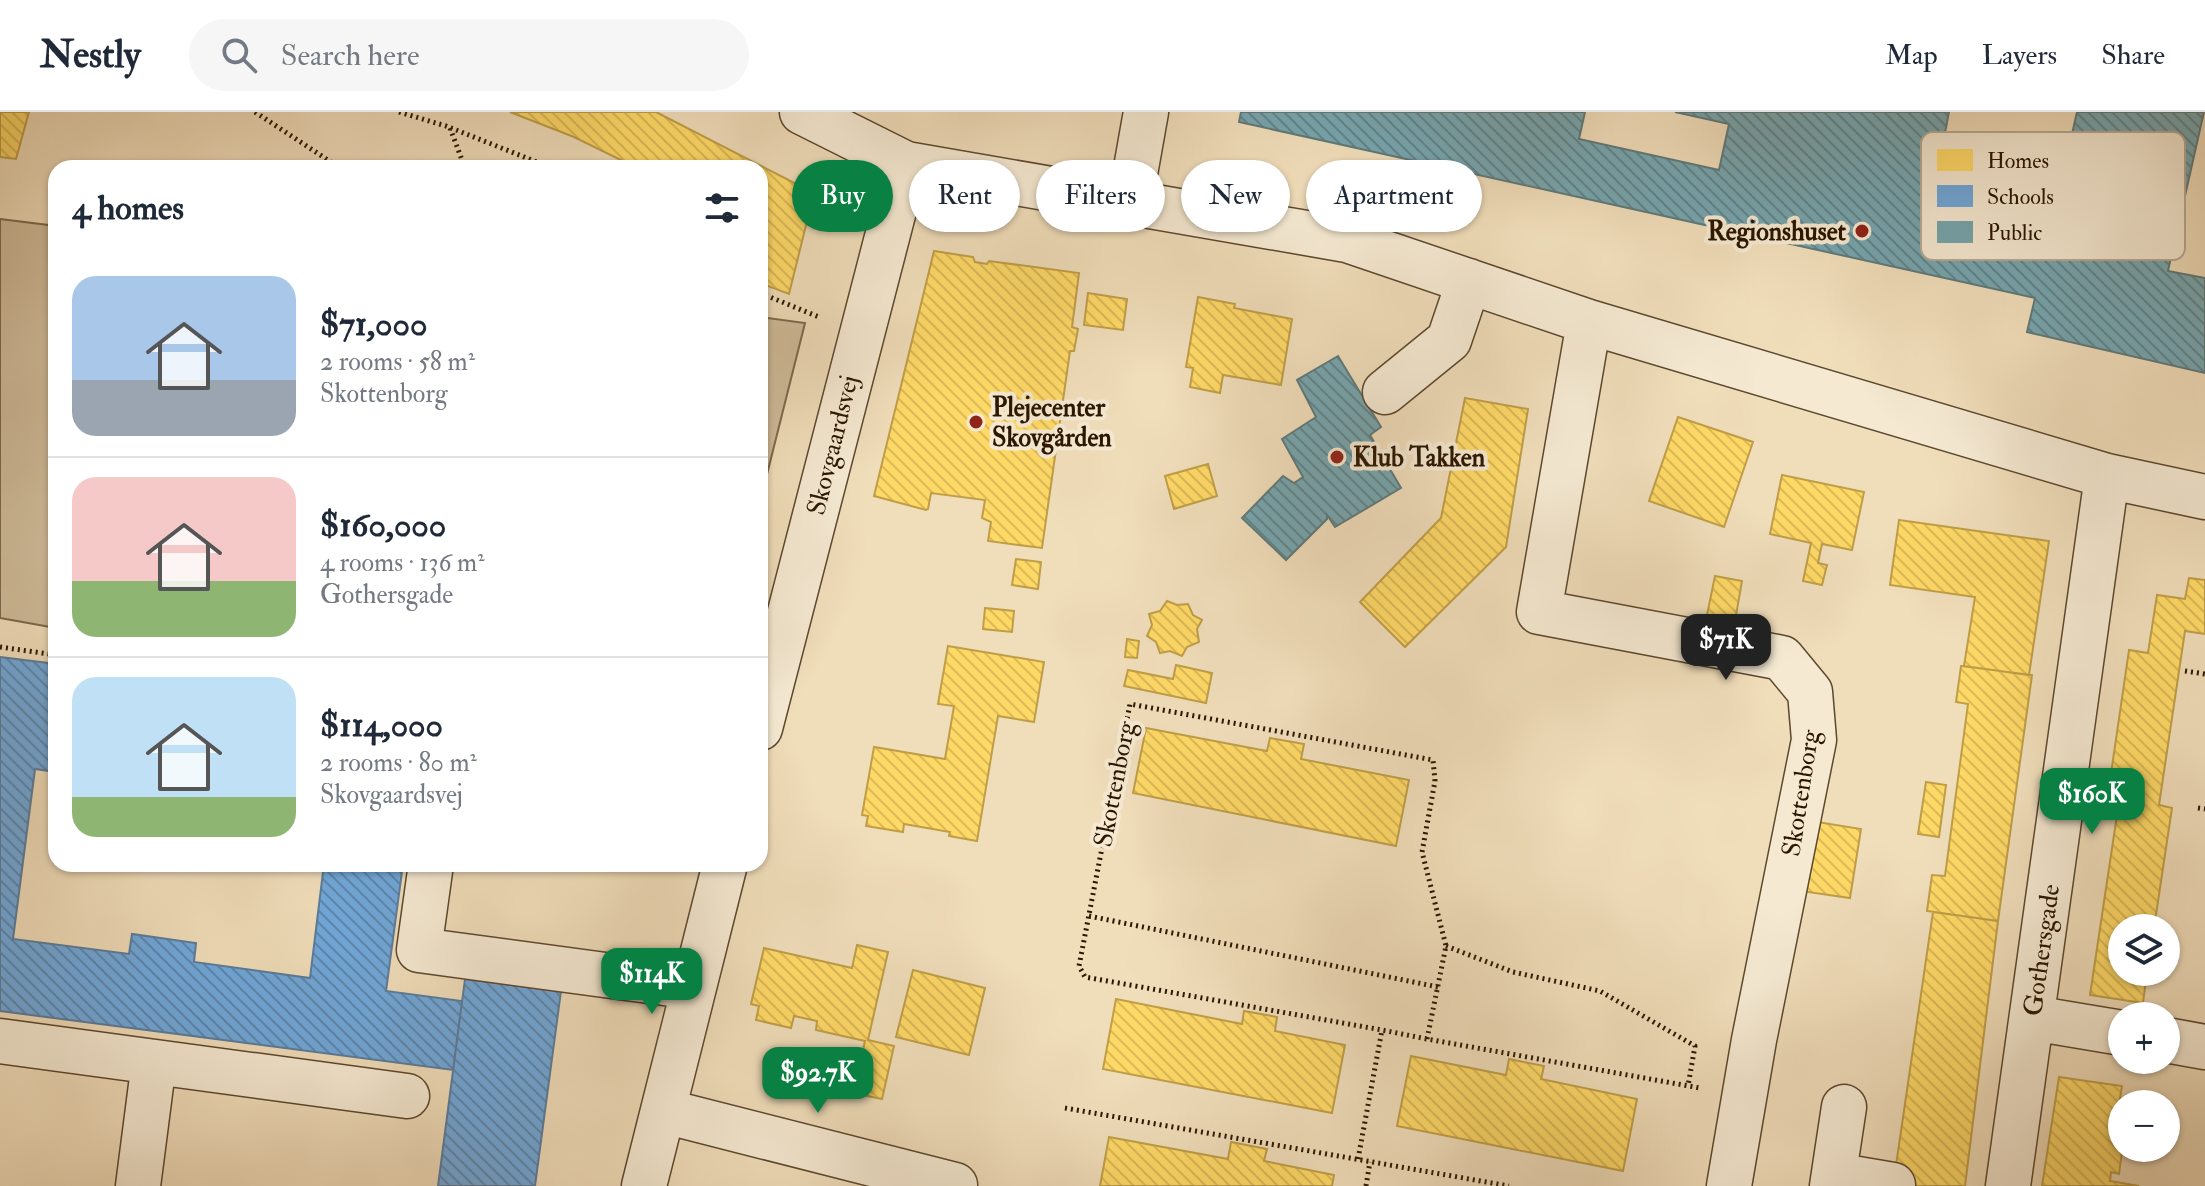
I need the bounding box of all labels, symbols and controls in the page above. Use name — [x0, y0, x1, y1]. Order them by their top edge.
search box — [189, 19, 749, 91]
text: Nestly — [40, 31, 141, 79]
icon: search — [217, 33, 261, 77]
text: Search here — [281, 37, 419, 74]
text: Map — [1885, 38, 1938, 73]
text: Layers — [1982, 38, 2057, 73]
text: Share — [2101, 38, 2165, 73]
legend — [1921, 132, 2185, 260]
text: Homes — [1987, 147, 2049, 175]
chip: Buy — [792, 160, 893, 232]
chip: Rent — [909, 160, 1020, 232]
chip: Filters — [1036, 160, 1165, 232]
chip: New — [1181, 160, 1290, 232]
chip: Apartment — [1306, 160, 1482, 232]
text: Schools — [1987, 183, 2054, 211]
icon: filters — [700, 186, 744, 230]
text: 4 homes — [72, 187, 184, 230]
place label: Regionshuset — [1707, 216, 1847, 249]
text: Public — [1987, 219, 2042, 247]
marker: Regionshuset — [1853, 222, 1871, 240]
text: $71,000 — [320, 303, 427, 346]
icon: home — [136, 308, 232, 404]
text: 2 rooms · 58 m² — [320, 346, 475, 378]
street label: Skovgaardsvej — [800, 372, 866, 518]
text: Skottenborg — [320, 378, 448, 410]
place label: Plejecenter Skovgården — [992, 392, 1112, 455]
marker: Plejecenter Skovgården — [967, 413, 985, 431]
place label: Klub Takken — [1353, 442, 1486, 474]
marker: Klub Takken — [1328, 448, 1346, 466]
text: $160,000 — [320, 504, 446, 547]
icon: home — [136, 509, 232, 605]
text: 4 rooms · 136 m² — [320, 547, 485, 579]
text: Gothersgade — [320, 579, 453, 611]
pin: $71K — [1679, 614, 1773, 682]
text: $71K — [1699, 624, 1753, 656]
text: $114,000 — [320, 704, 443, 747]
icon: home — [136, 709, 232, 805]
street label: Skottenborg — [1087, 717, 1143, 850]
street label: Skottenborg — [1775, 726, 1827, 859]
text: 2 rooms · 80 m² — [320, 747, 477, 779]
pin: $160K — [2036, 768, 2148, 836]
text: $160K — [2058, 778, 2126, 810]
text: Skovgaardsvej — [320, 779, 463, 811]
street label: Gothersgade — [2017, 882, 2067, 1018]
map controls — [2108, 914, 2180, 1162]
button: layers — [2108, 914, 2180, 986]
pin: $114K — [596, 948, 708, 1016]
text: $114K — [619, 958, 685, 990]
button: + — [2108, 1002, 2180, 1074]
pin: $92.7K — [753, 1047, 883, 1115]
text: $92.7K — [780, 1057, 856, 1089]
button: − — [2108, 1090, 2180, 1162]

